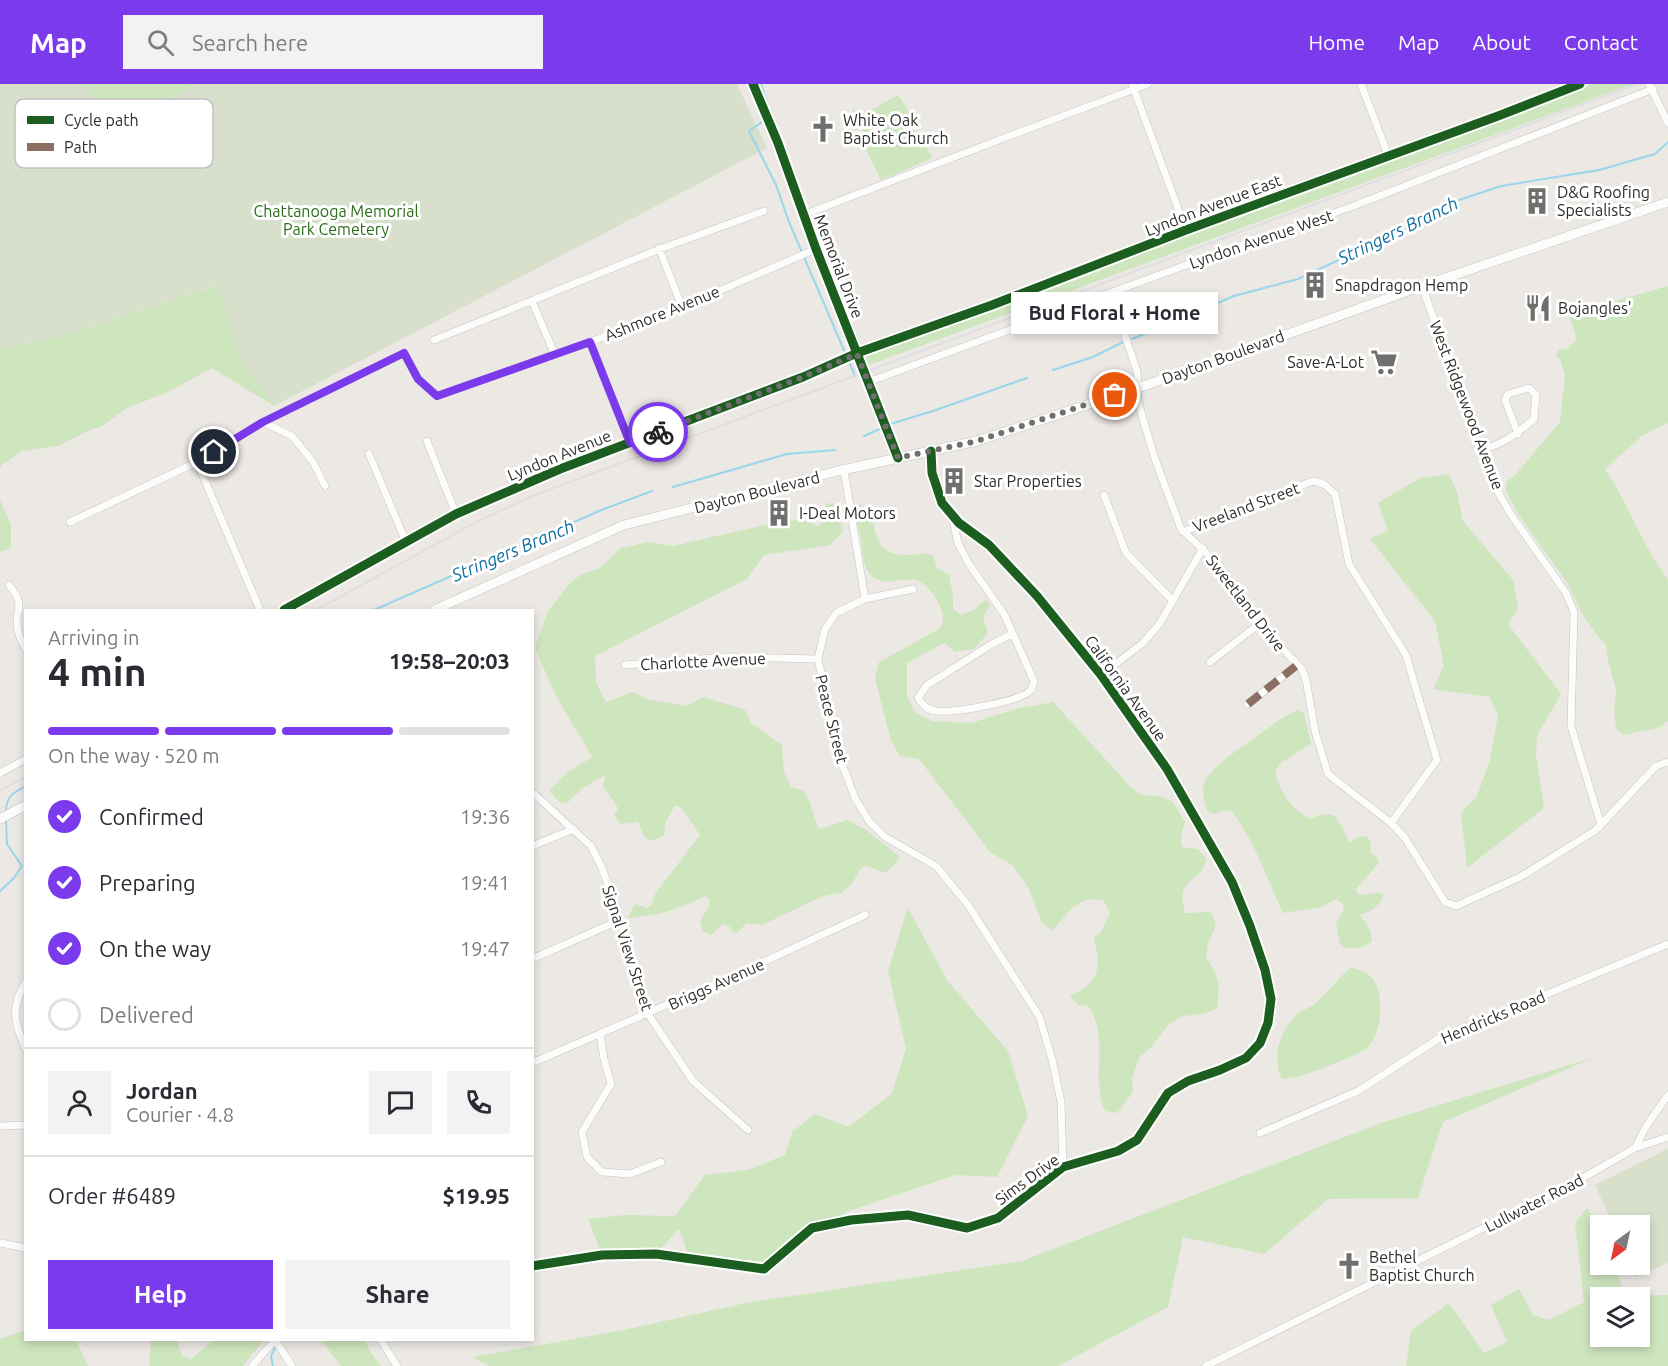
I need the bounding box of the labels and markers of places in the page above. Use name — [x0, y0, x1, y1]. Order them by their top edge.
place label: White Oak Baptist Church — [843, 111, 949, 147]
church icon: White Oak Baptist Church — [808, 114, 838, 144]
place label: D&G Roofing Specialists — [1557, 183, 1650, 219]
building icon: D&G Roofing Specialists — [1522, 186, 1552, 216]
building icon: Snapdragon Hemp — [1300, 270, 1330, 300]
place label: Snapdragon Hemp — [1335, 276, 1468, 294]
callout: Bud Floral + Home — [1012, 293, 1218, 335]
restaurant icon: Bojangles' — [1523, 293, 1553, 323]
place label: Bojangles' — [1558, 299, 1632, 317]
supermarket icon: Save-A-Lot — [1369, 347, 1399, 377]
place label: Save-A-Lot — [1287, 353, 1365, 371]
pin — [1089, 369, 1140, 420]
pin — [188, 426, 239, 477]
building icon: Star Properties — [939, 466, 969, 496]
place label: Star Properties — [974, 472, 1082, 490]
building icon: I-Deal Motors — [764, 498, 794, 528]
place label: I-Deal Motors — [799, 504, 896, 522]
place label: Bethel Baptist Church — [1369, 1248, 1475, 1284]
church icon: Bethel Baptist Church — [1334, 1251, 1364, 1281]

